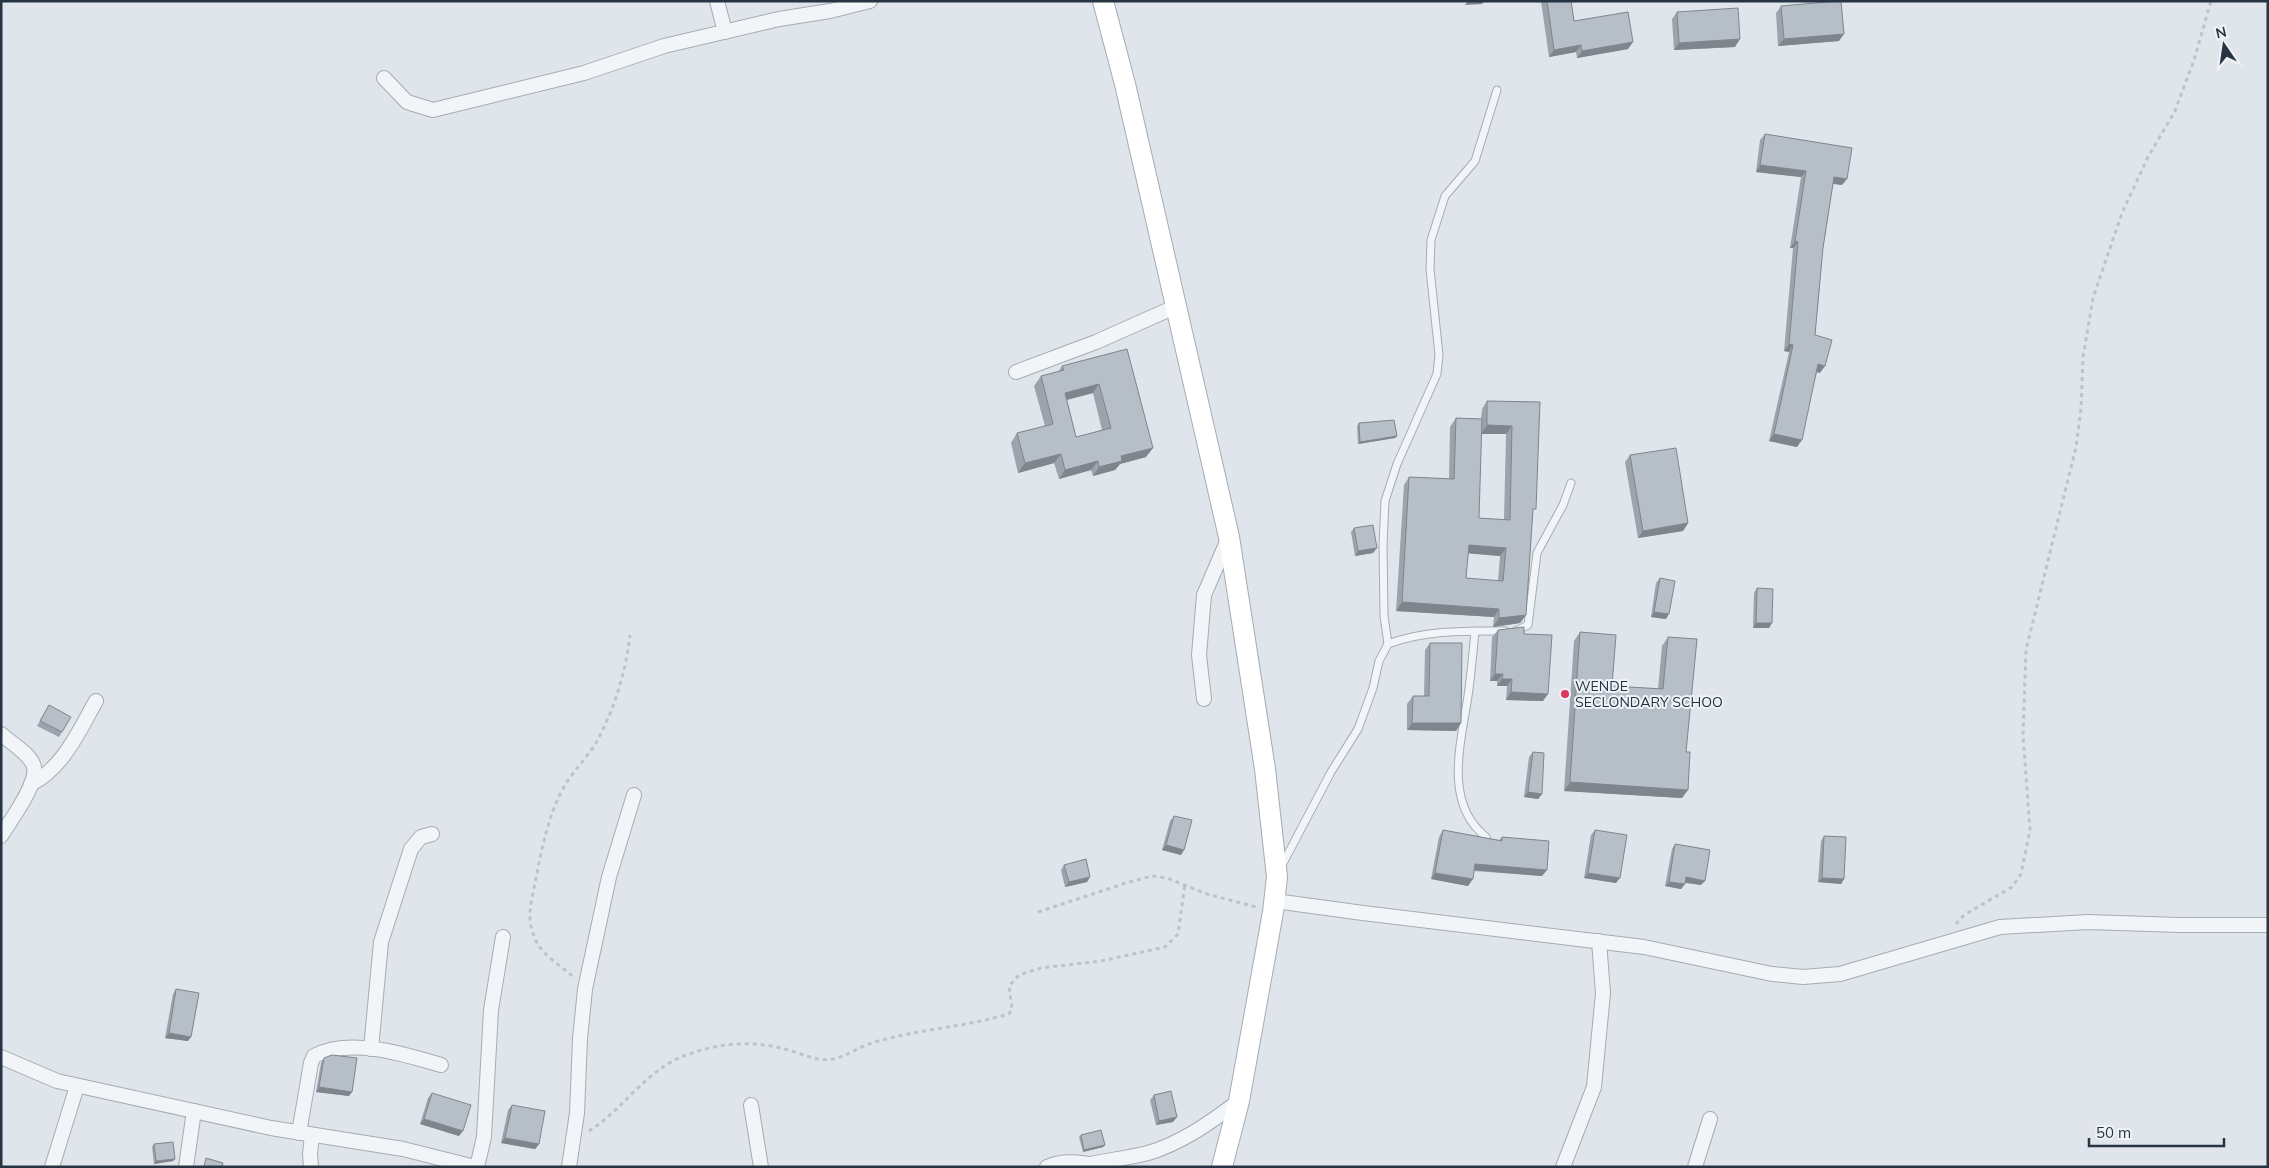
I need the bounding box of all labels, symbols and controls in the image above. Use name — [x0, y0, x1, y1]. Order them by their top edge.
north arrow — [2199, 20, 2249, 70]
text: N — [2214, 22, 2228, 42]
place label: WENDE SECLONDARY SCHOO — [1575, 677, 1723, 711]
marker: WENDE SECLONDARY SCHOO — [1559, 688, 1571, 700]
scale bar — [2089, 1116, 2224, 1148]
text: 50 m — [2096, 1123, 2131, 1142]

